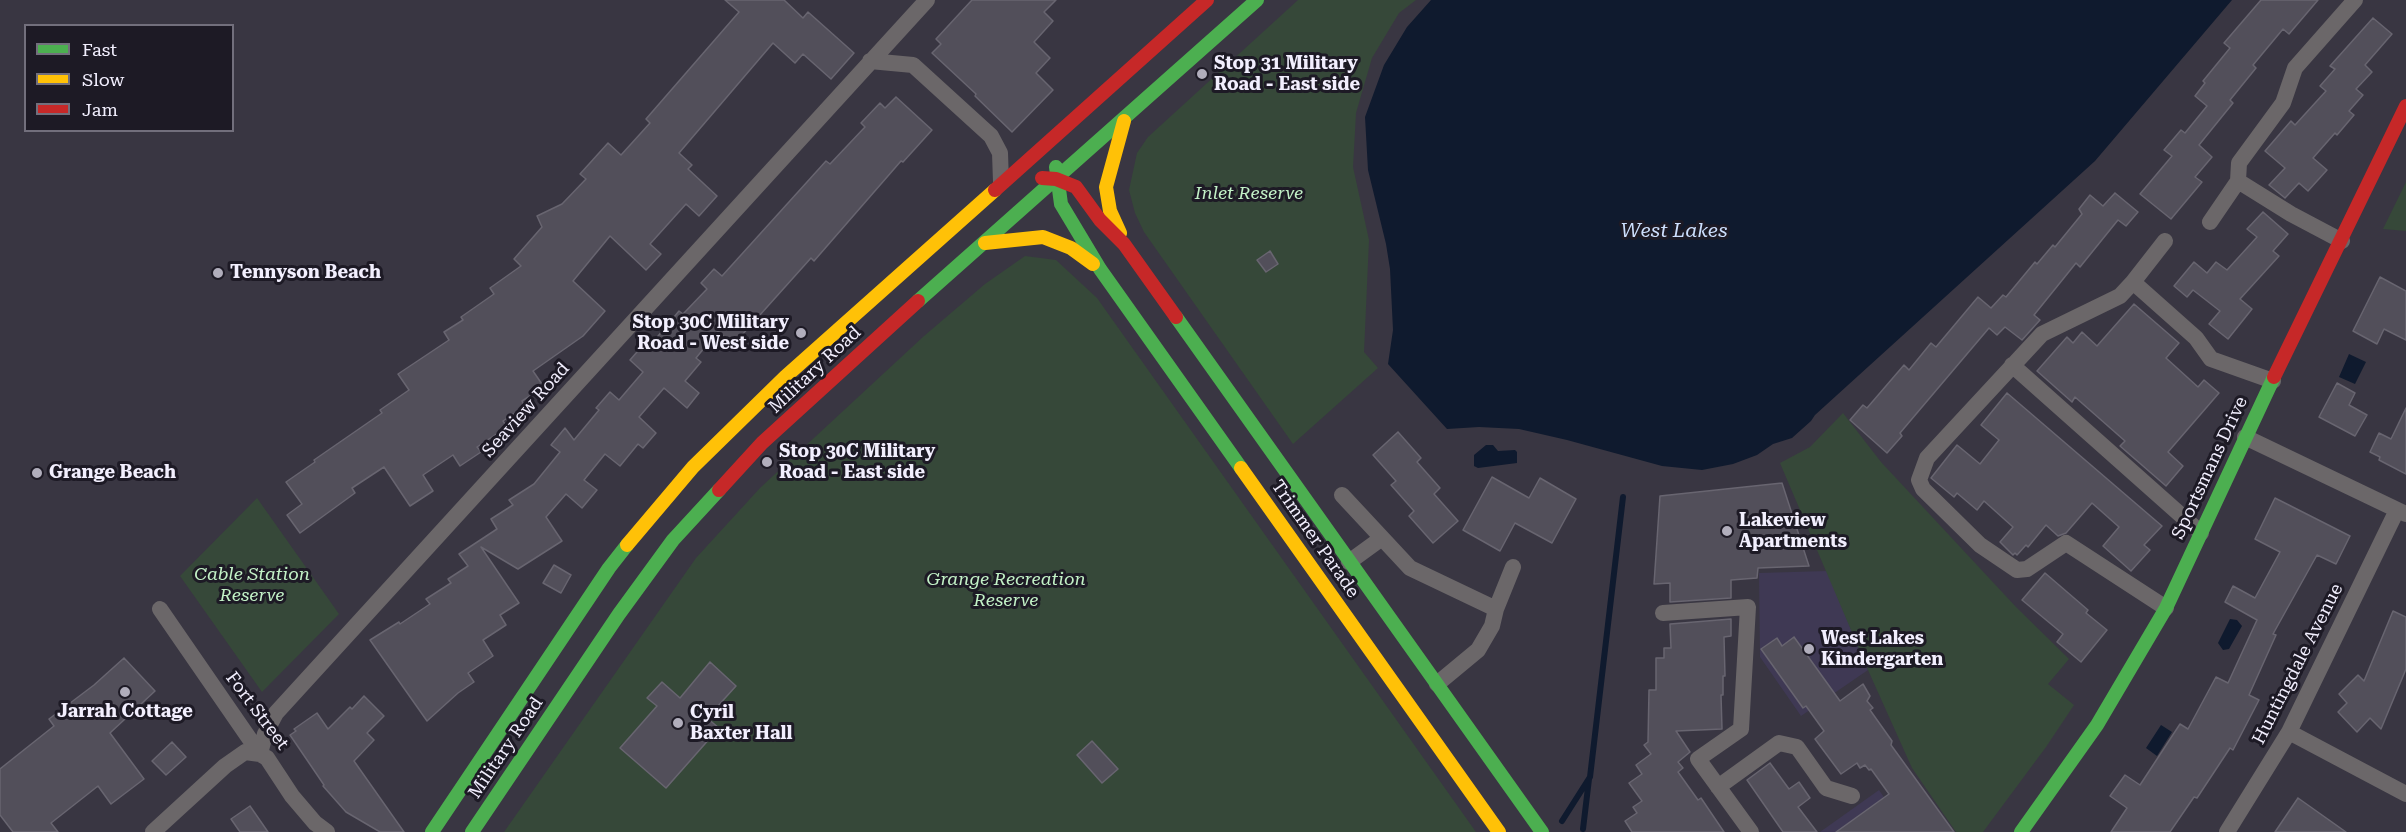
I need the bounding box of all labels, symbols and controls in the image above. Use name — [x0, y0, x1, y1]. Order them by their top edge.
legend — [24, 24, 234, 132]
text: Fast — [82, 39, 117, 60]
place label: Stop 31 Military Road - East side — [1214, 53, 1360, 96]
marker: Stop 31 Military Road - East side — [1195, 67, 1209, 81]
text: Slow — [82, 69, 124, 90]
text: Jam — [82, 99, 118, 120]
park label: Inlet Reserve — [1195, 183, 1303, 205]
water label: West Lakes — [1621, 219, 1727, 243]
place label: Tennyson Beach — [230, 262, 381, 284]
marker: Tennyson Beach — [211, 266, 225, 280]
place label: Stop 30C Military Road - West side — [633, 312, 789, 354]
street label: Military Road — [765, 322, 865, 418]
marker: Stop 30C Military Road - West side — [794, 326, 808, 340]
street label: Seaview Road — [478, 358, 574, 462]
street label: Sportsmans Drive — [2167, 393, 2253, 543]
place label: Stop 30C Military Road - East side — [779, 441, 935, 484]
marker: Stop 30C Military Road - East side — [760, 455, 774, 469]
place label: Grange Beach — [49, 462, 176, 484]
marker: Grange Beach — [30, 466, 44, 480]
street label: Trimmer Parade — [1266, 476, 1364, 602]
place label: Lakeview Apartments — [1739, 510, 1847, 552]
marker: Lakeview Apartments — [1720, 524, 1734, 538]
park label: Cable Station Reserve — [194, 564, 310, 606]
park label: Grange Recreation Reserve — [926, 569, 1086, 612]
street label: Huntingdale Avenue — [2248, 580, 2348, 748]
place label: West Lakes Kindergarten — [1821, 628, 1943, 670]
marker: West Lakes Kindergarten — [1802, 642, 1816, 656]
street label: Fort Street — [221, 668, 293, 754]
marker: Jarrah Cottage — [118, 685, 132, 699]
street label: Military Road — [464, 693, 548, 803]
place label: Jarrah Cottage — [57, 701, 193, 723]
place label: Cyril Baxter Hall — [690, 702, 792, 744]
marker: Cyril Baxter Hall — [671, 716, 685, 730]

